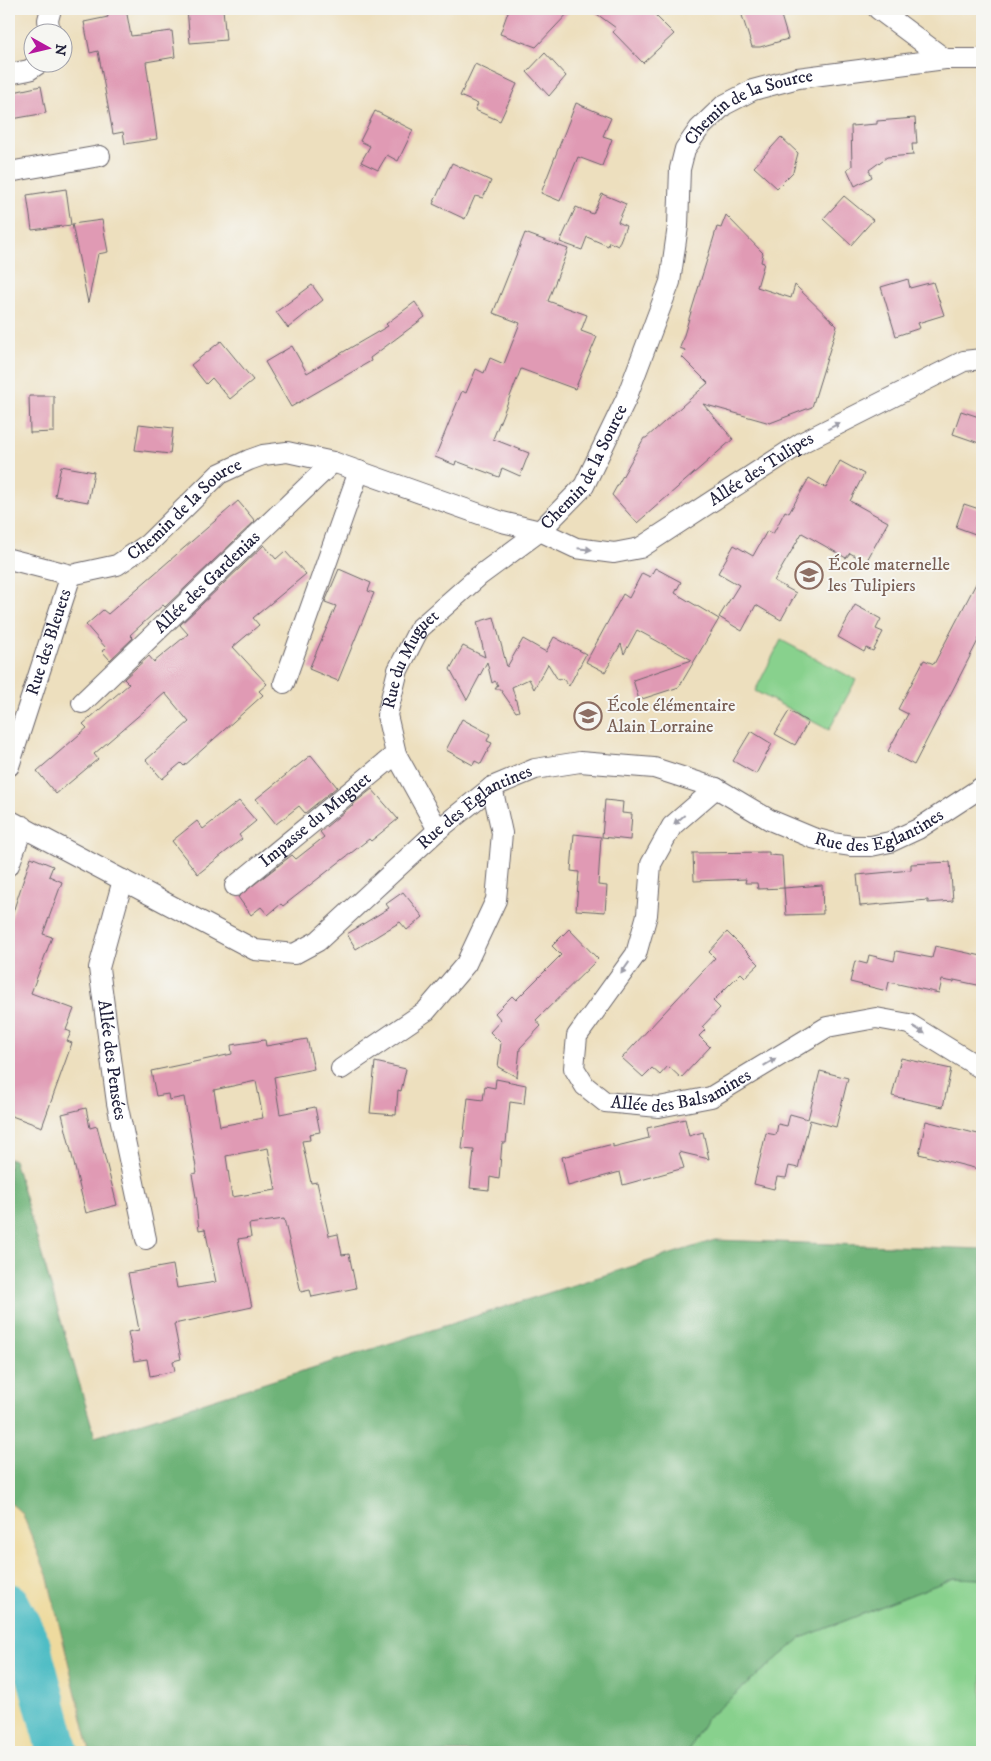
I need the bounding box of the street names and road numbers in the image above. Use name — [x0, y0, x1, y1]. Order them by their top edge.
street label: Chemin de la Source — [680, 65, 814, 150]
street label: Chemin de la Source — [536, 401, 633, 535]
street label: Allée des Tulipes — [704, 427, 817, 511]
street label: Chemin de la Source — [123, 454, 245, 566]
street label: Allée des Gardenias — [150, 527, 265, 638]
street label: Rue des Bleuets — [22, 586, 77, 698]
street label: Rue du Muguet — [378, 605, 444, 711]
street label: Rue des Eglantines — [413, 760, 535, 854]
street label: Impasse du Muguet — [255, 768, 376, 872]
street label: Rue des Eglantines — [812, 804, 948, 857]
street label: Allée des Pensées — [92, 998, 131, 1122]
street label: Allée des Balsamines — [610, 1064, 755, 1118]

